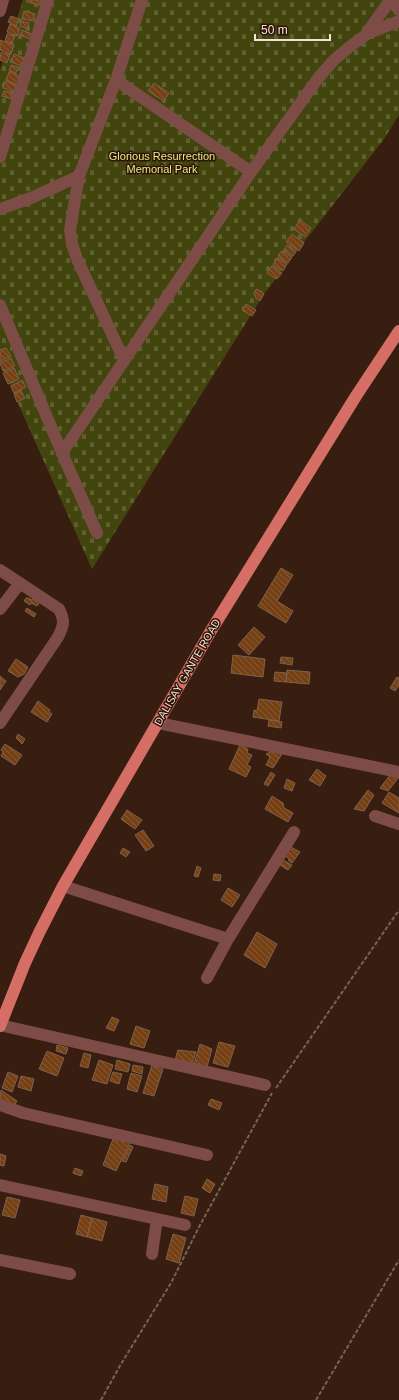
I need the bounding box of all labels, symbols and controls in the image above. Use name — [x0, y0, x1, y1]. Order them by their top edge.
scale bar — [255, 16, 330, 42]
text: 50 m — [261, 23, 288, 37]
park label: Glorious Resurrection Memorial Park — [109, 150, 215, 175]
street label: DALISAY GANTE ROAD — [151, 616, 223, 728]

